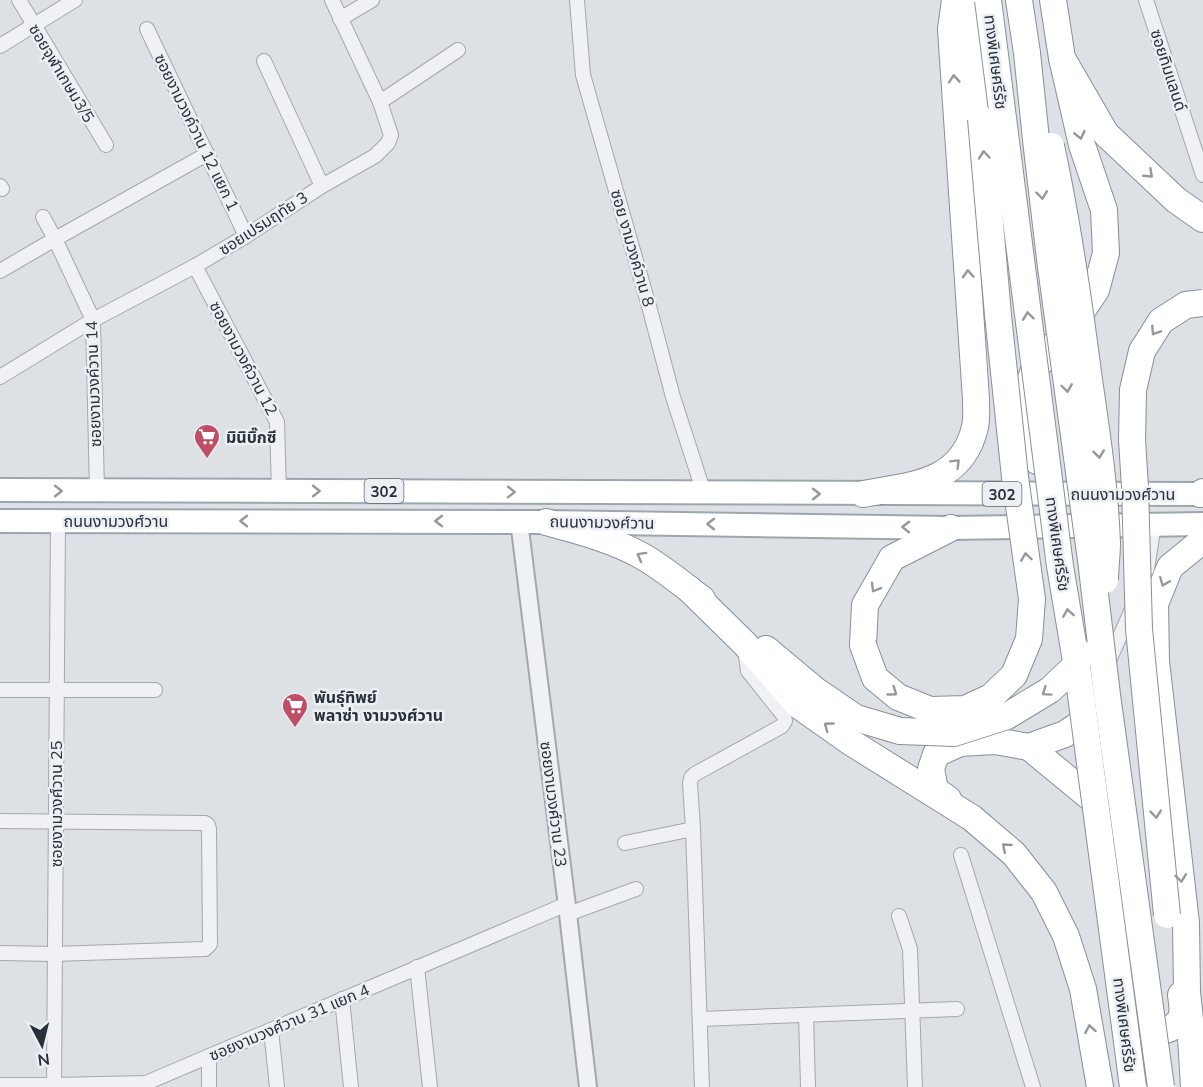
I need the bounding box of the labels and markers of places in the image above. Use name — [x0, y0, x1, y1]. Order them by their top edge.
supermarket icon: มินิบิ๊กซี — [192, 422, 222, 460]
place label: มินิบิ๊กซี — [226, 427, 276, 447]
place label: พันธุ์ทิพย์ พลาซ่า งามวงศ์วาน — [314, 687, 443, 725]
supermarket icon: พันธุ์ทิพย์ พลาซ่า งามวงศ์วาน — [280, 691, 310, 729]

